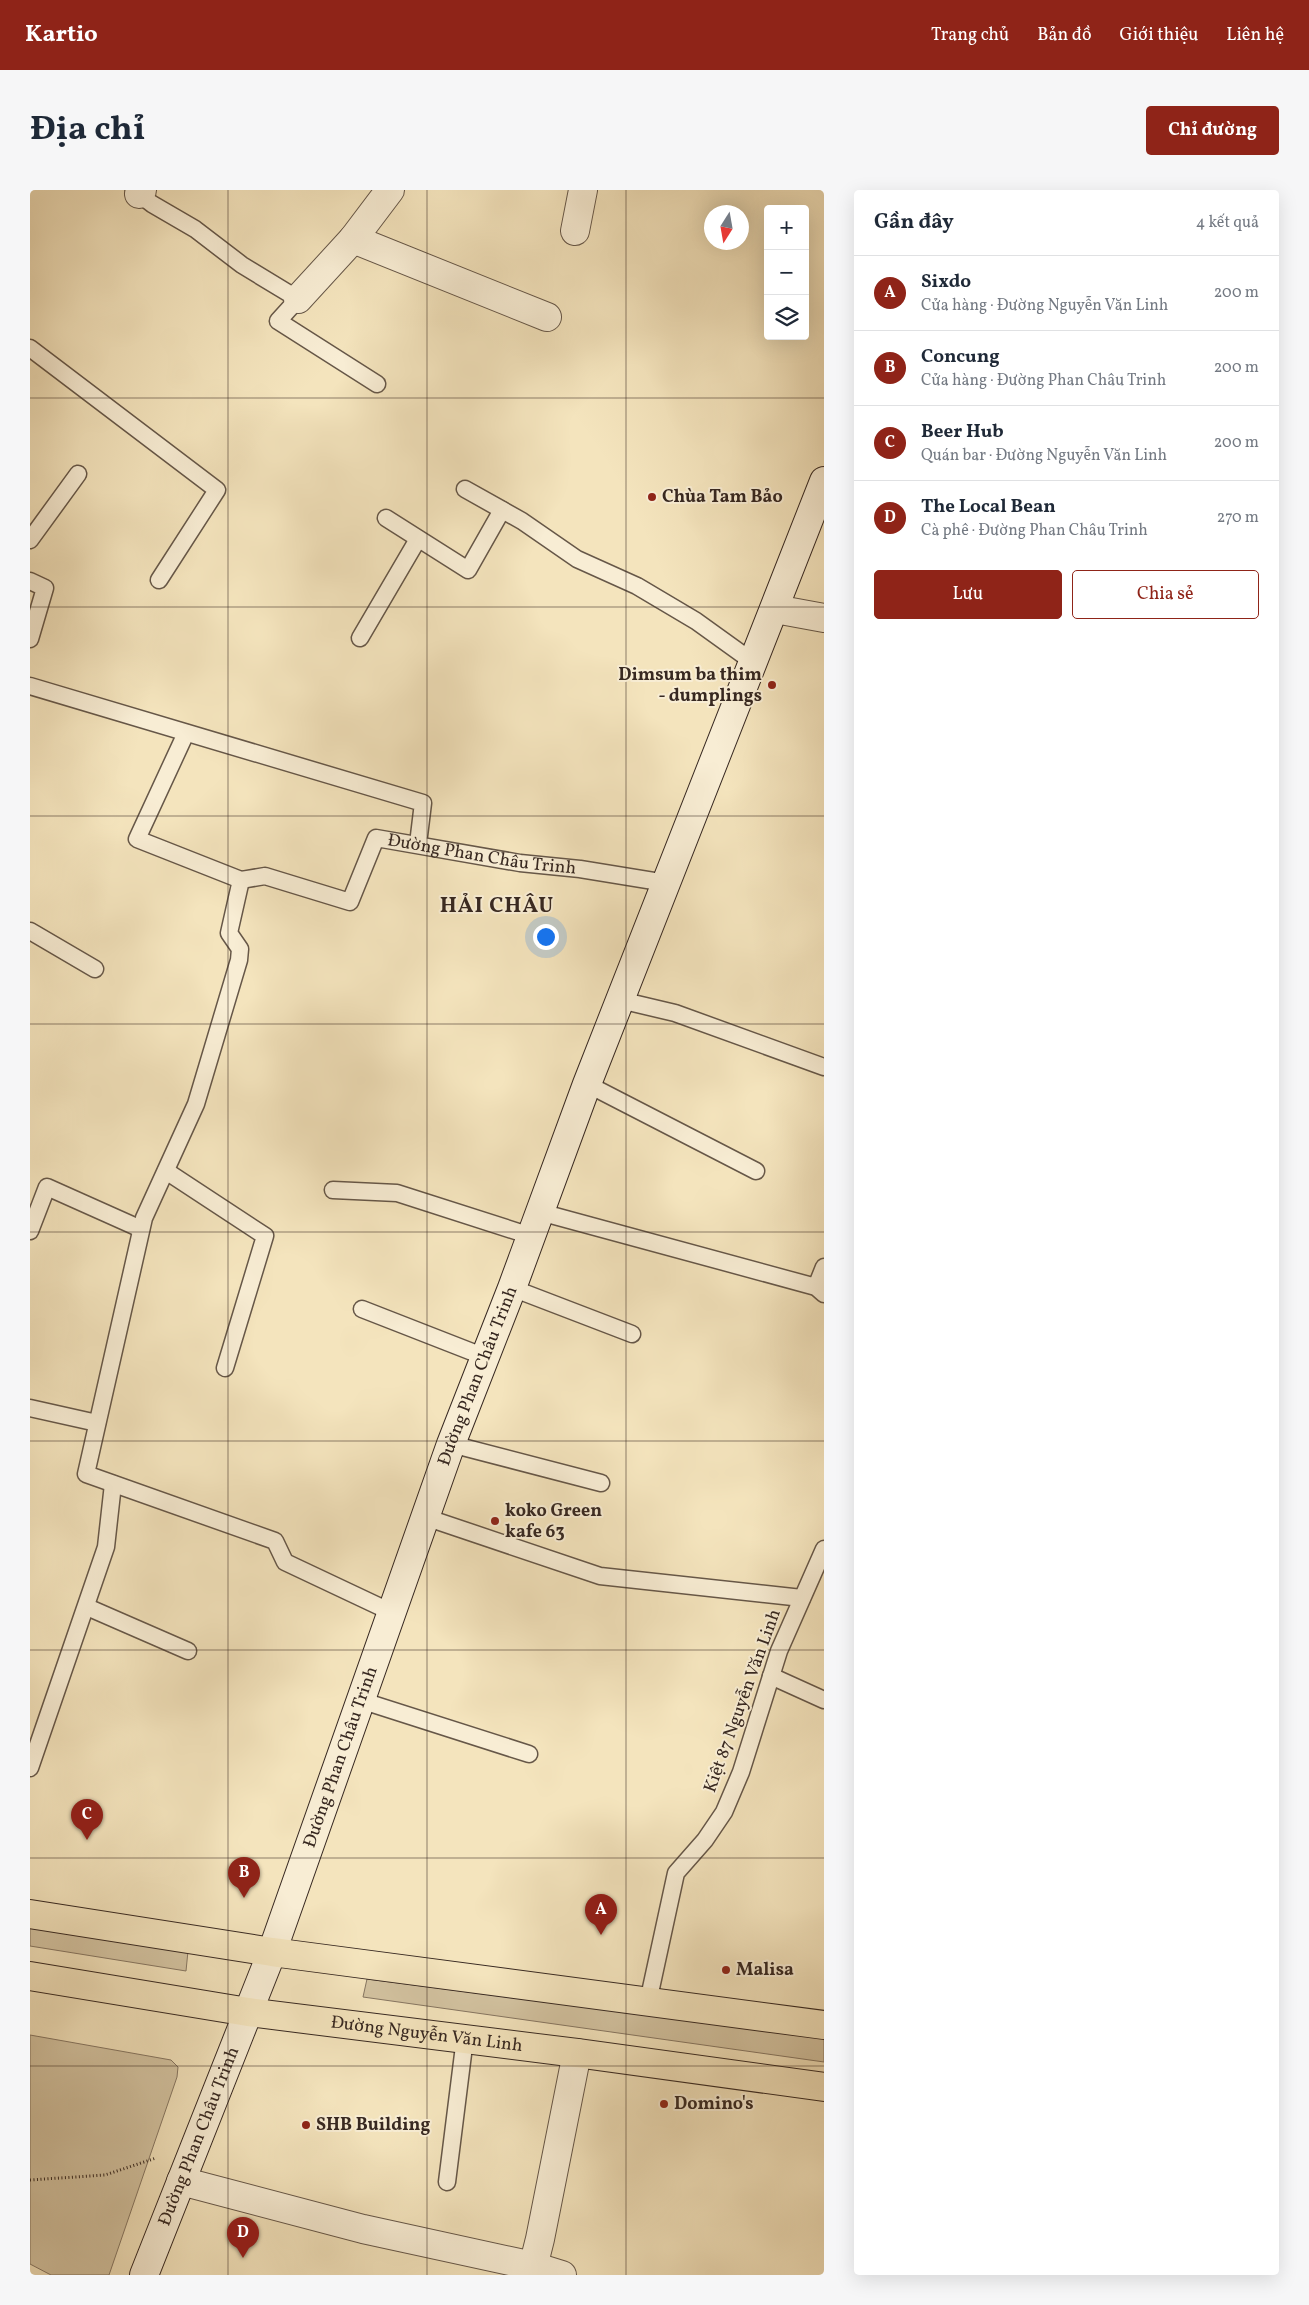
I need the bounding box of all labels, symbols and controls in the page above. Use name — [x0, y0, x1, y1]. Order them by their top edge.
text: Kartio — [25, 18, 98, 52]
text: Trang chủ — [931, 23, 1009, 48]
text: Bản đồ — [1037, 23, 1092, 48]
text: Giới thiệu — [1120, 23, 1198, 48]
text: Liên hệ — [1226, 23, 1284, 48]
text: Địa chỉ — [30, 106, 145, 154]
button: Chỉ đường — [1146, 106, 1279, 155]
north arrow — [704, 205, 749, 250]
map controls — [764, 205, 809, 340]
button: + — [764, 205, 809, 250]
text: Gần đây — [874, 208, 954, 237]
text: 4 kết quả — [1196, 212, 1259, 234]
button: − — [764, 250, 809, 295]
text: Sixdo — [921, 269, 971, 295]
text: A — [884, 282, 896, 304]
text: 200 m — [1214, 282, 1259, 304]
button: layers — [764, 295, 809, 340]
text: Cửa hàng · Đường Nguyễn Văn Linh — [921, 295, 1168, 317]
text: Concung — [921, 344, 1000, 370]
text: B — [885, 357, 895, 379]
text: 200 m — [1214, 357, 1259, 379]
text: Cửa hàng · Đường Phan Châu Trinh — [921, 370, 1166, 392]
text: Beer Hub — [921, 419, 1004, 445]
text: C — [885, 432, 895, 454]
text: 200 m — [1214, 432, 1259, 454]
text: Quán bar · Đường Nguyễn Văn Linh — [921, 445, 1167, 467]
place label: Chùa Tam Bảo — [662, 485, 783, 510]
marker: Chùa Tam Bảo — [646, 491, 658, 503]
text: The Local Bean — [921, 494, 1056, 520]
text: D — [884, 507, 896, 529]
text: 270 m — [1217, 507, 1259, 529]
text: Cà phê · Đường Phan Châu Trinh — [921, 520, 1148, 542]
button: Lưu — [874, 570, 1062, 619]
button: Chia sẻ — [1072, 570, 1259, 619]
place label: Dimsum ba thim - dumplings — [618, 663, 762, 709]
marker: Dimsum ba thim - dumplings — [766, 679, 778, 691]
street label: Đường Phan Châu Trinh — [385, 828, 578, 881]
district label: HẢI CHÂU — [440, 891, 554, 922]
your location — [533, 924, 559, 950]
street label: Đường Phan Châu Trinh — [432, 1282, 524, 1469]
place label: koko Green kafe 63 — [505, 1499, 602, 1545]
marker: koko Green kafe 63 — [489, 1515, 501, 1527]
street label: Kiệt 87 Nguyễn Văn Linh — [698, 1606, 788, 1796]
street label: Đường Phan Châu Trinh — [297, 1663, 384, 1851]
pin: C — [71, 1799, 103, 1840]
pin: B — [228, 1857, 260, 1898]
pin: A — [585, 1894, 617, 1935]
place label: Malisa — [736, 1958, 794, 1983]
marker: Malisa — [720, 1964, 732, 1976]
street label: Đường Nguyễn Văn Linh — [329, 2010, 524, 2059]
street label: Đường Phan Châu Trinh — [152, 2043, 246, 2230]
place label: Domino's — [674, 2092, 754, 2117]
marker: Domino's — [658, 2098, 670, 2110]
place label: SHB Building — [316, 2113, 430, 2138]
marker: SHB Building — [300, 2119, 312, 2131]
pin: D — [227, 2217, 259, 2258]

